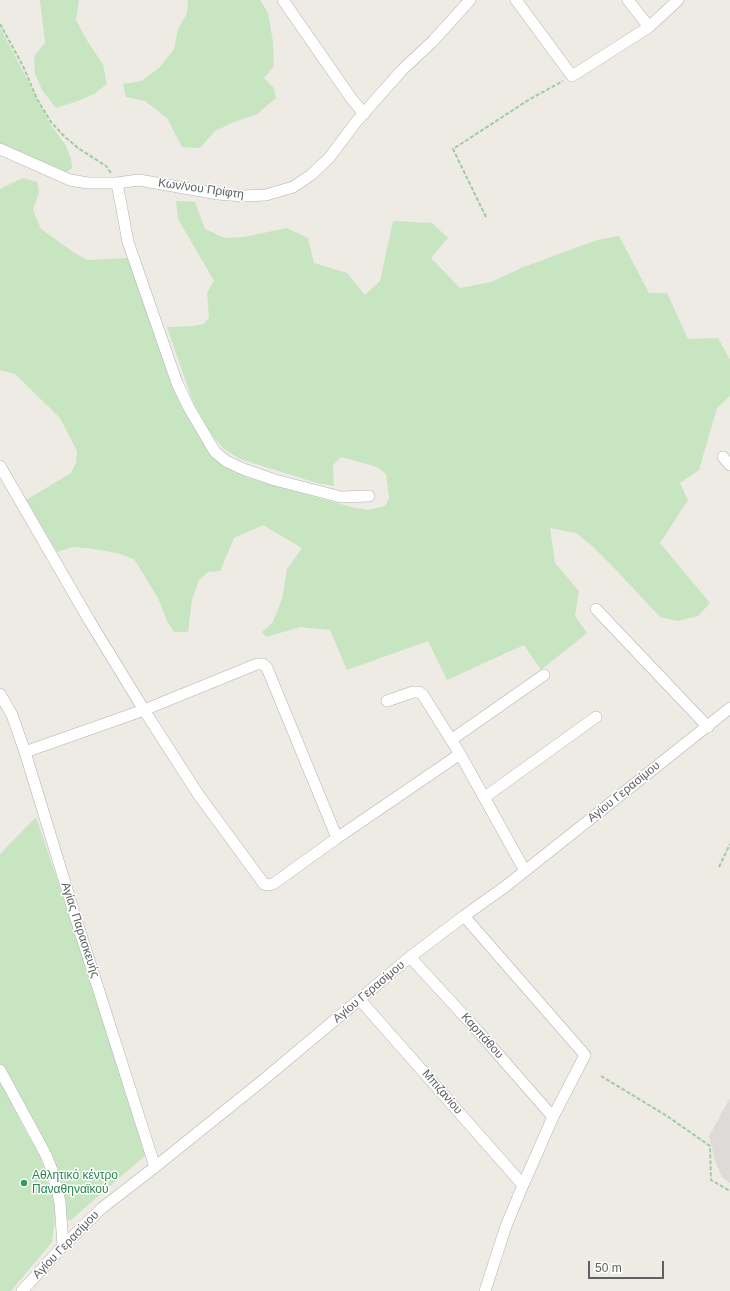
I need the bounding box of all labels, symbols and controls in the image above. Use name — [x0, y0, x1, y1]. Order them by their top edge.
street label: Κων/νου Πρίφτη — [157, 176, 245, 202]
street label: Αγίου Γερασίμου — [585, 758, 663, 826]
street label: Αγίας Παρασκευής — [58, 880, 102, 980]
street label: Αγίου Γερασίμου — [330, 958, 408, 1026]
street label: Καρπάθου — [458, 1010, 506, 1062]
street label: Μπιζανίου — [419, 1067, 465, 1117]
place label: Αθλητικό κέντρο Παναθηναϊκού — [32, 1169, 118, 1197]
marker: Αθλητικό κέντρο Παναθηναϊκού — [19, 1178, 29, 1188]
street label: Αγίου Γερασίμου — [30, 1208, 102, 1282]
scale bar — [590, 1253, 666, 1279]
text: 50 m — [595, 1261, 622, 1275]

